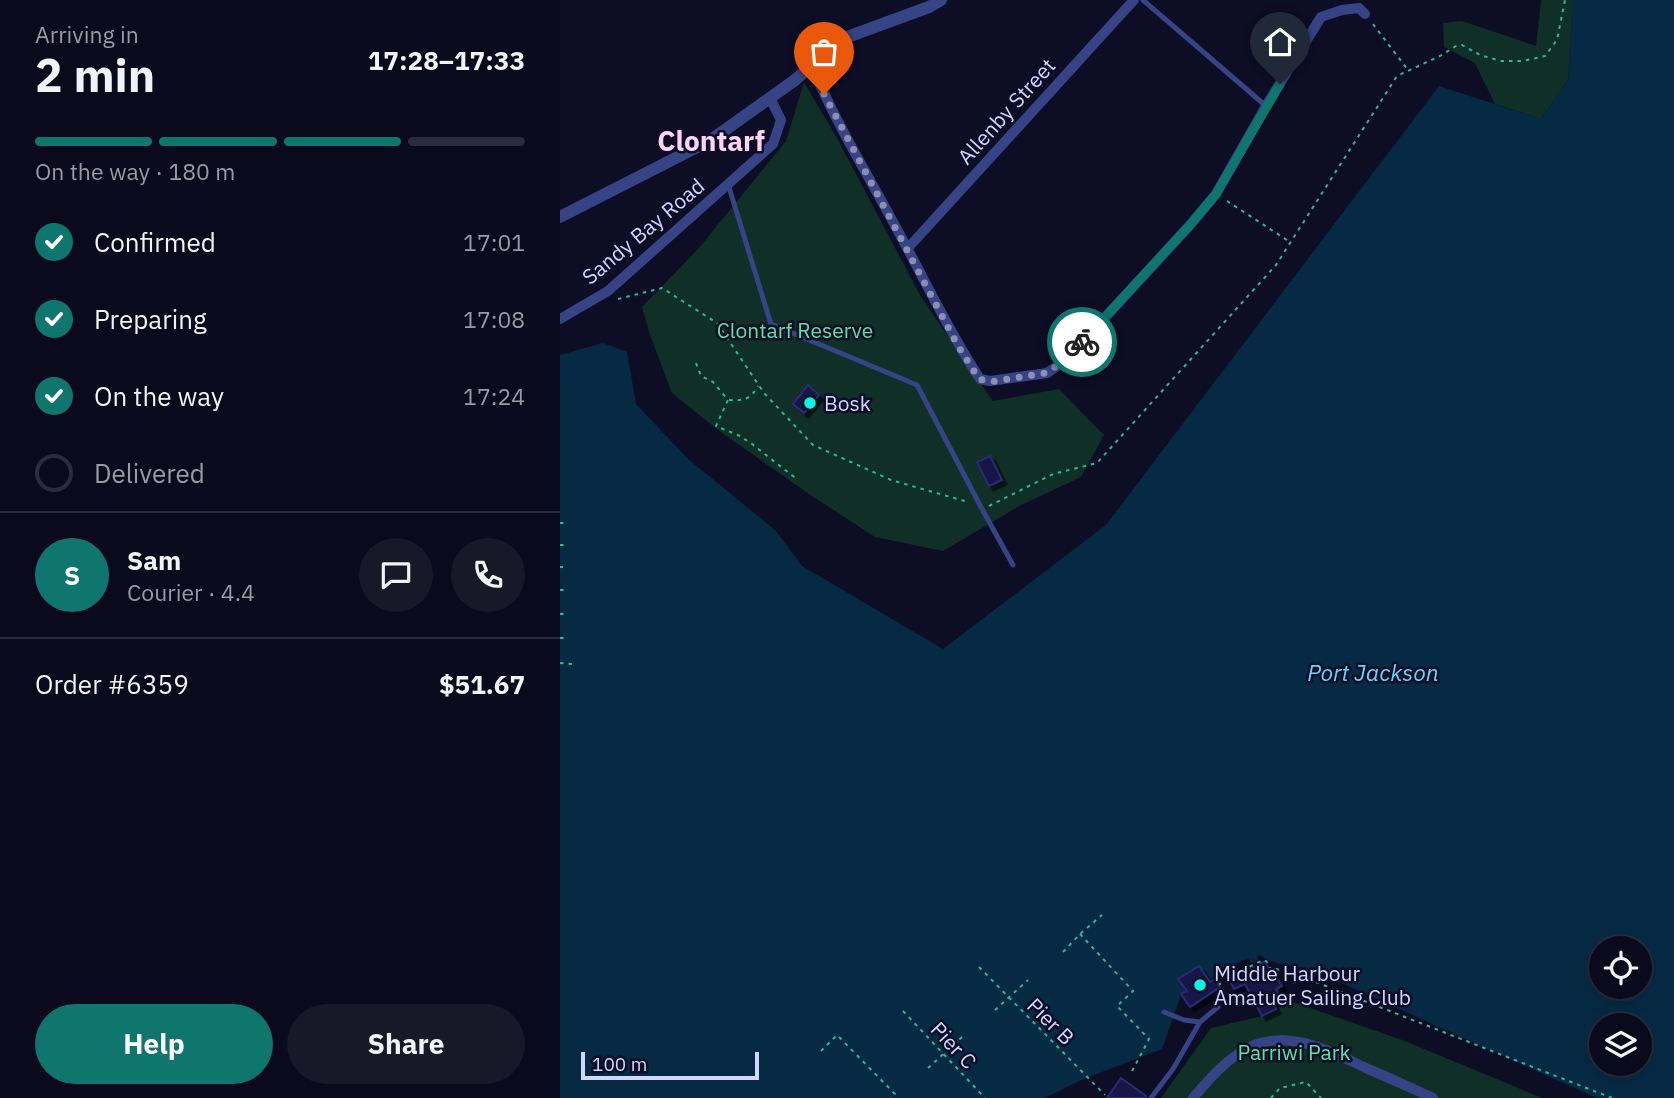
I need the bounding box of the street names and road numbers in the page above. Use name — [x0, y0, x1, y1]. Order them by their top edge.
street label: Allenby Street — [951, 52, 1061, 170]
street label: Sandy Bay Road — [576, 172, 710, 290]
street label: Pier B — [1021, 991, 1081, 1051]
street label: Pier C — [925, 1015, 983, 1075]

